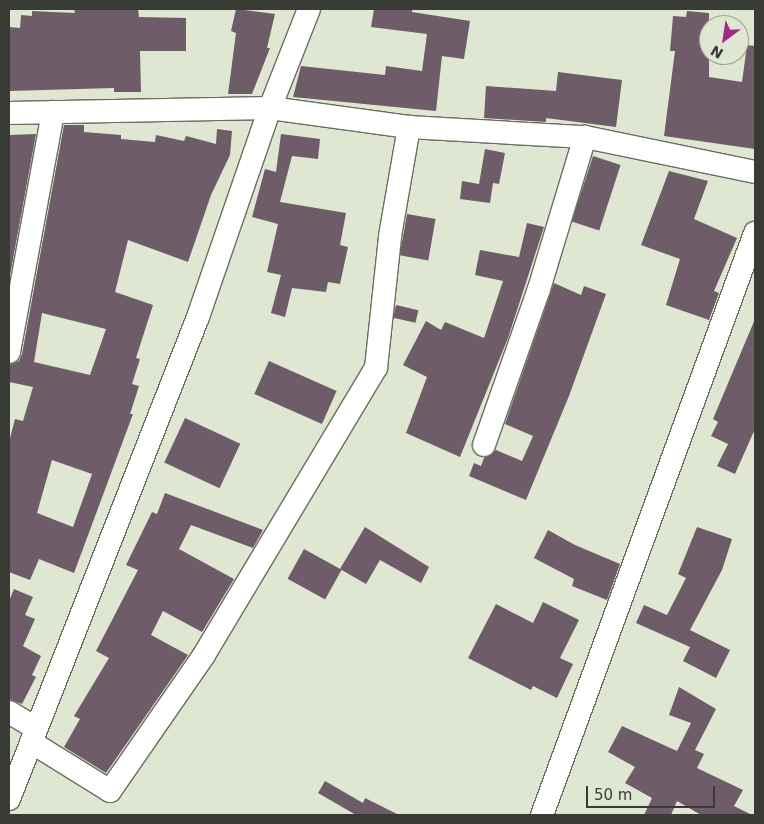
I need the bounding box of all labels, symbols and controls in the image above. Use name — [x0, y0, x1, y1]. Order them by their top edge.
north arrow — [699, 15, 749, 65]
text: N — [708, 42, 726, 62]
scale bar — [589, 776, 718, 808]
text: 50 m — [594, 786, 632, 804]

